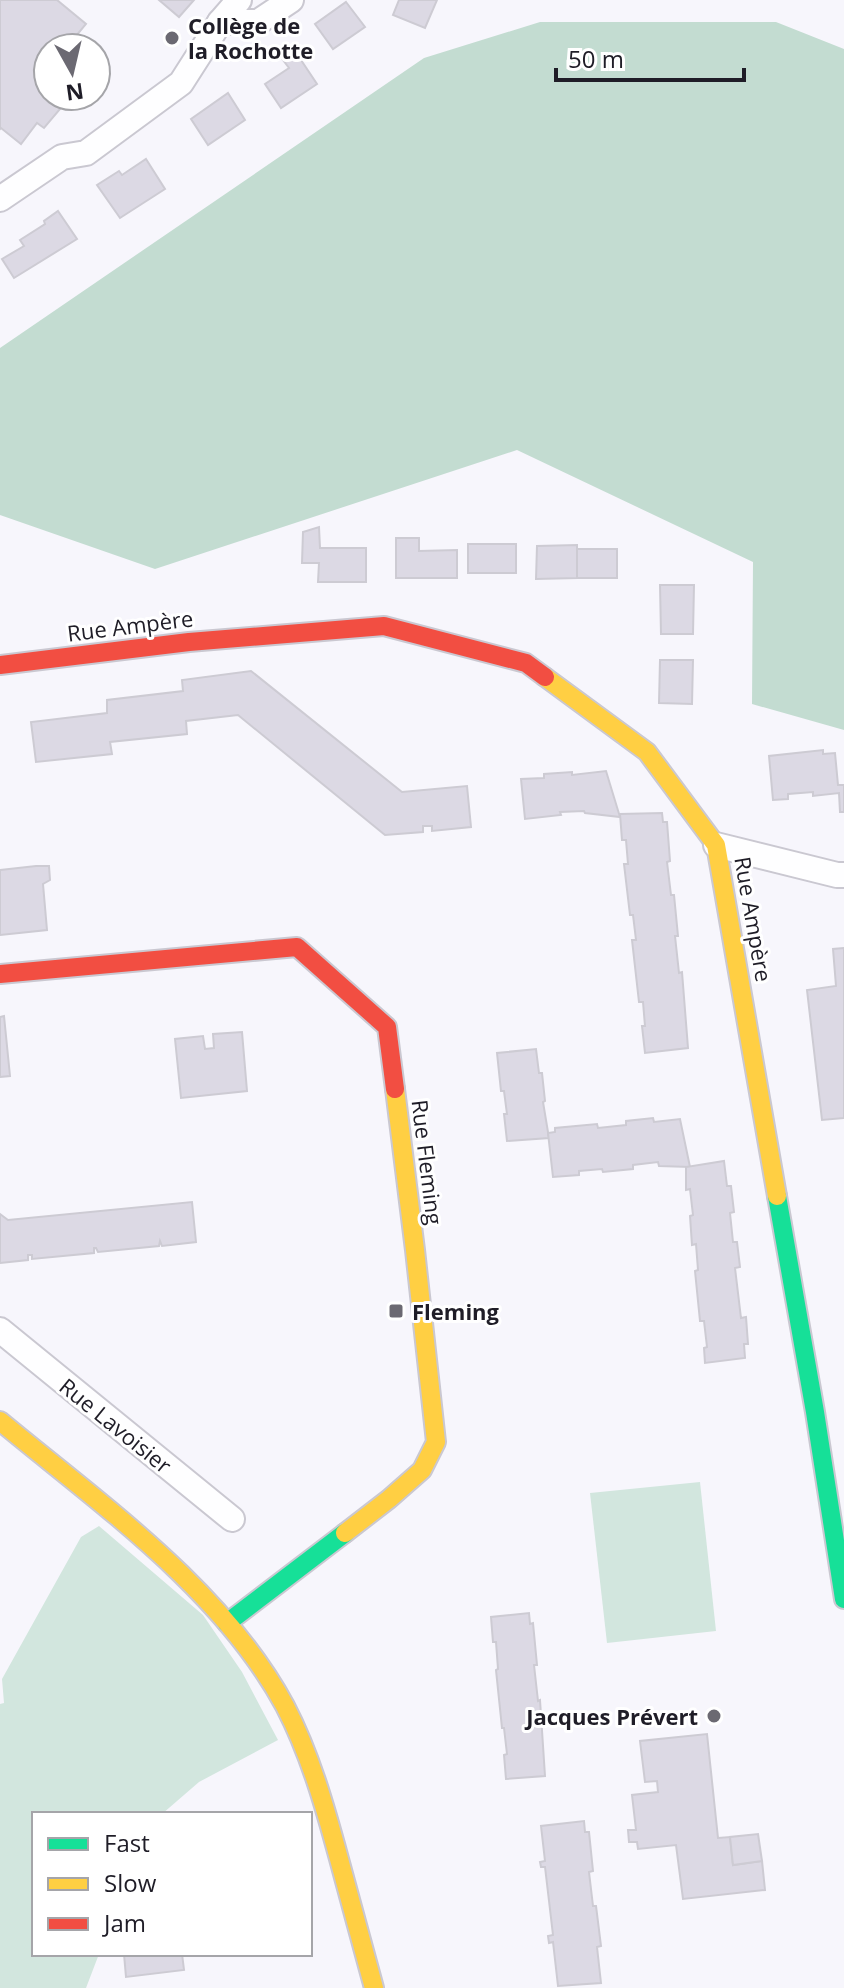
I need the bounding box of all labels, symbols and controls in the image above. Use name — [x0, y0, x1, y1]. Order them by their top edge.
place label: Collège de la Rochotte — [188, 10, 313, 65]
marker: Collège de la Rochotte — [163, 29, 181, 47]
north arrow — [32, 32, 112, 112]
scale bar — [556, 32, 744, 82]
text: 50 m — [568, 42, 624, 75]
text: N — [64, 77, 86, 109]
street label: Rue Ampère — [65, 602, 195, 648]
street label: Rue Ampère — [728, 854, 780, 984]
street label: Rue Fleming — [405, 1098, 451, 1226]
place label: Fleming — [412, 1296, 500, 1326]
marker: Fleming — [387, 1302, 405, 1320]
street label: Rue Lavoisier — [54, 1371, 178, 1479]
place label: Jacques Prévert — [524, 1701, 698, 1731]
marker: Jacques Prévert — [705, 1707, 723, 1725]
legend — [32, 1812, 312, 1956]
text: Fast — [104, 1826, 150, 1859]
text: Slow — [104, 1866, 157, 1899]
text: Jam — [102, 1906, 146, 1939]

